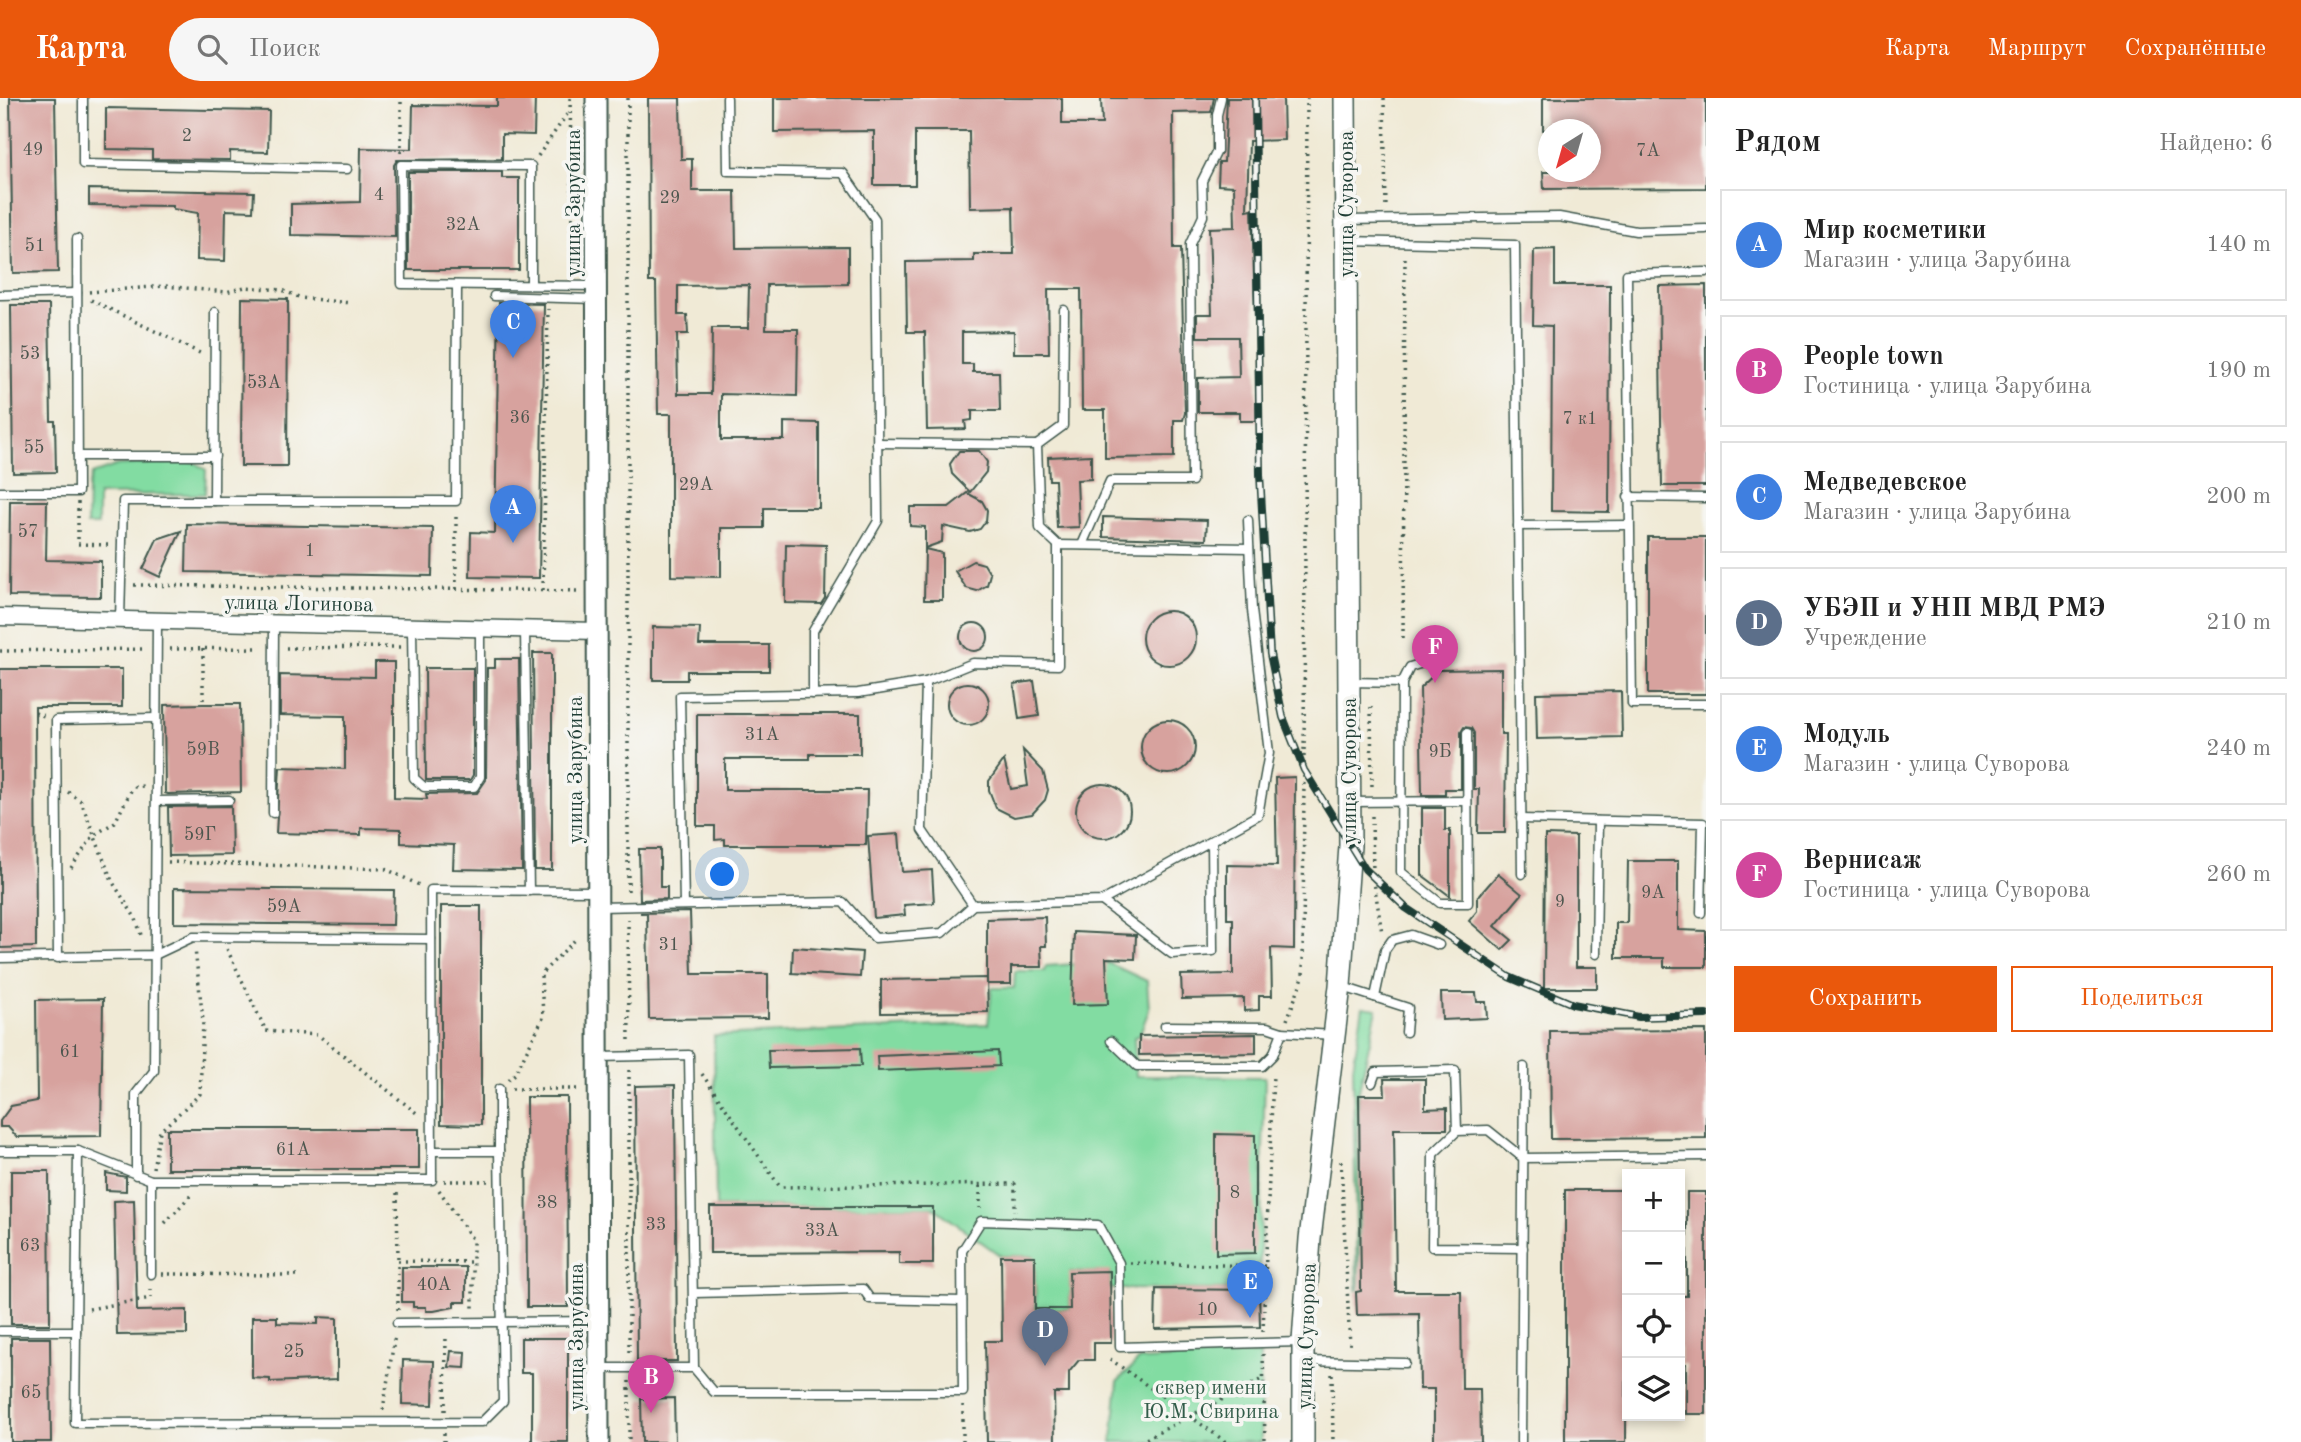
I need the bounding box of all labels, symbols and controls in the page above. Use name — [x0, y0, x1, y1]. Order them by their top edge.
search box — [169, 18, 659, 81]
icon: search — [193, 30, 231, 68]
text: Карта — [35, 33, 127, 66]
text: Поиск — [249, 36, 321, 62]
text: Карта — [1885, 37, 1950, 61]
text: Маршрут — [1988, 37, 2086, 61]
text: Сохранённые — [2124, 37, 2266, 61]
north arrow — [1538, 119, 1601, 182]
house number: 2 — [182, 127, 192, 145]
text: Рядом — [1734, 128, 1821, 158]
street label: улица Зарубина — [564, 129, 585, 277]
street label: улица Суворова — [1337, 130, 1358, 278]
text: Найдено: 6 — [2159, 132, 2273, 155]
house number: 49 — [23, 141, 43, 159]
house number: 7А — [1636, 142, 1660, 160]
house number: 4 — [374, 186, 384, 204]
house number: 29 — [660, 189, 680, 207]
house number: 32А — [446, 216, 481, 234]
text: Мир косметики — [1803, 218, 1986, 244]
text: A — [1750, 233, 1768, 256]
text: 140 m — [2206, 233, 2271, 256]
house number: 51 — [25, 237, 45, 255]
text: Магазин · улица Зарубина — [1803, 249, 2071, 272]
pin: C — [490, 300, 536, 358]
text: People town — [1803, 344, 1944, 370]
house number: 53 — [20, 345, 40, 363]
text: B — [1751, 359, 1767, 382]
text: 190 m — [2206, 359, 2271, 382]
house number: 53А — [247, 374, 282, 392]
text: Гостиница · улица Зарубина — [1803, 375, 2092, 398]
house number: 36 — [510, 409, 530, 427]
house number: 7 к1 — [1563, 410, 1597, 428]
house number: 55 — [24, 439, 44, 457]
text: Медведевское — [1803, 470, 1967, 496]
house number: 29А — [679, 476, 714, 494]
pin: A — [490, 485, 536, 543]
text: C — [1751, 485, 1767, 508]
text: 200 m — [2206, 485, 2271, 508]
text: Магазин · улица Зарубина — [1803, 501, 2071, 524]
house number: 57 — [18, 523, 38, 541]
house number: 1 — [305, 542, 315, 560]
street label: улица Логинова — [224, 593, 374, 616]
text: УБЭП и УНП МВД РМЭ — [1803, 596, 2105, 622]
text: D — [1750, 611, 1768, 634]
text: 210 m — [2206, 611, 2271, 634]
pin: F — [1412, 625, 1458, 683]
text: Учреждение — [1803, 627, 1927, 650]
street label: улица Зарубина — [566, 696, 587, 844]
street label: улица Суворова — [1340, 697, 1361, 845]
text: Модуль — [1803, 722, 1890, 748]
house number: 31А — [745, 726, 780, 744]
text: E — [1751, 737, 1767, 760]
text: 240 m — [2206, 737, 2271, 760]
house number: 59В — [186, 741, 220, 759]
house number: 9Б — [1428, 743, 1452, 761]
text: Магазин · улица Суворова — [1803, 753, 2070, 776]
house number: 59Г — [184, 826, 216, 844]
text: Вернисаж — [1803, 848, 1922, 874]
your location — [705, 857, 739, 891]
text: F — [1751, 863, 1767, 886]
text: 260 m — [2206, 863, 2271, 886]
text: Гостиница · улица Суворова — [1803, 879, 2090, 902]
house number: 9А — [1641, 884, 1665, 902]
house number: 9 — [1555, 893, 1565, 911]
house number: 59А — [267, 898, 302, 916]
house number: 31 — [659, 936, 679, 954]
button: Сохранить — [1734, 966, 1997, 1032]
button: Поделиться — [2011, 966, 2273, 1032]
house number: 61 — [60, 1043, 80, 1061]
house number: 61А — [276, 1141, 311, 1159]
map controls — [1622, 1169, 1685, 1421]
button: + — [1622, 1169, 1685, 1232]
house number: 8 — [1230, 1184, 1240, 1202]
house number: 38 — [537, 1194, 557, 1212]
house number: 33 — [646, 1216, 666, 1234]
house number: 33А — [805, 1222, 840, 1240]
button: − — [1622, 1232, 1685, 1295]
house number: 63 — [20, 1237, 40, 1255]
pin: E — [1227, 1260, 1273, 1318]
street label: улица Суворова — [1294, 1262, 1321, 1410]
street label: улица Зарубина — [567, 1263, 588, 1411]
house number: 40А — [417, 1276, 452, 1294]
button: locate — [1622, 1295, 1685, 1358]
house number: 10 — [1197, 1301, 1217, 1319]
pin: D — [1022, 1308, 1068, 1366]
house number: 25 — [284, 1343, 304, 1361]
pin: B — [628, 1355, 674, 1413]
button: layers — [1622, 1358, 1685, 1421]
park label: сквер имени Ю.М. Свирина — [1143, 1378, 1279, 1423]
house number: 65 — [21, 1384, 41, 1402]

